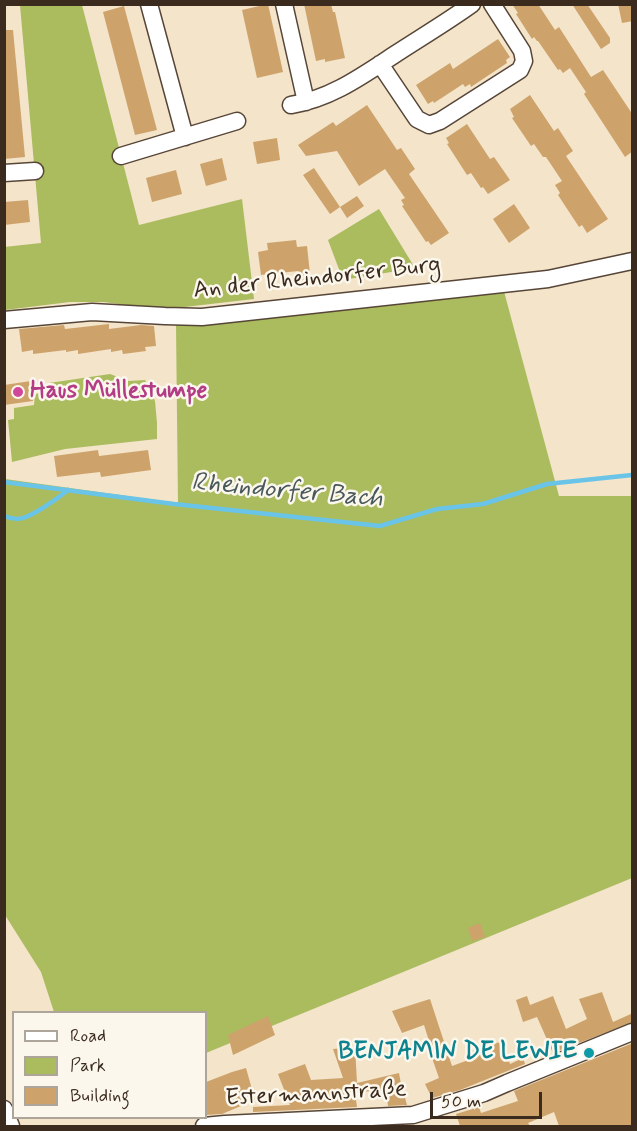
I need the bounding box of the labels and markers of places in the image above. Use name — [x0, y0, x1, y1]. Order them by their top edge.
place label: Haus Müllestumpe — [30, 378, 207, 406]
marker: Haus Müllestumpe — [11, 385, 25, 399]
place label: BENJAMIN DE LEWIE — [338, 1039, 577, 1067]
marker: BENJAMIN DE LEWIE — [582, 1046, 596, 1060]

